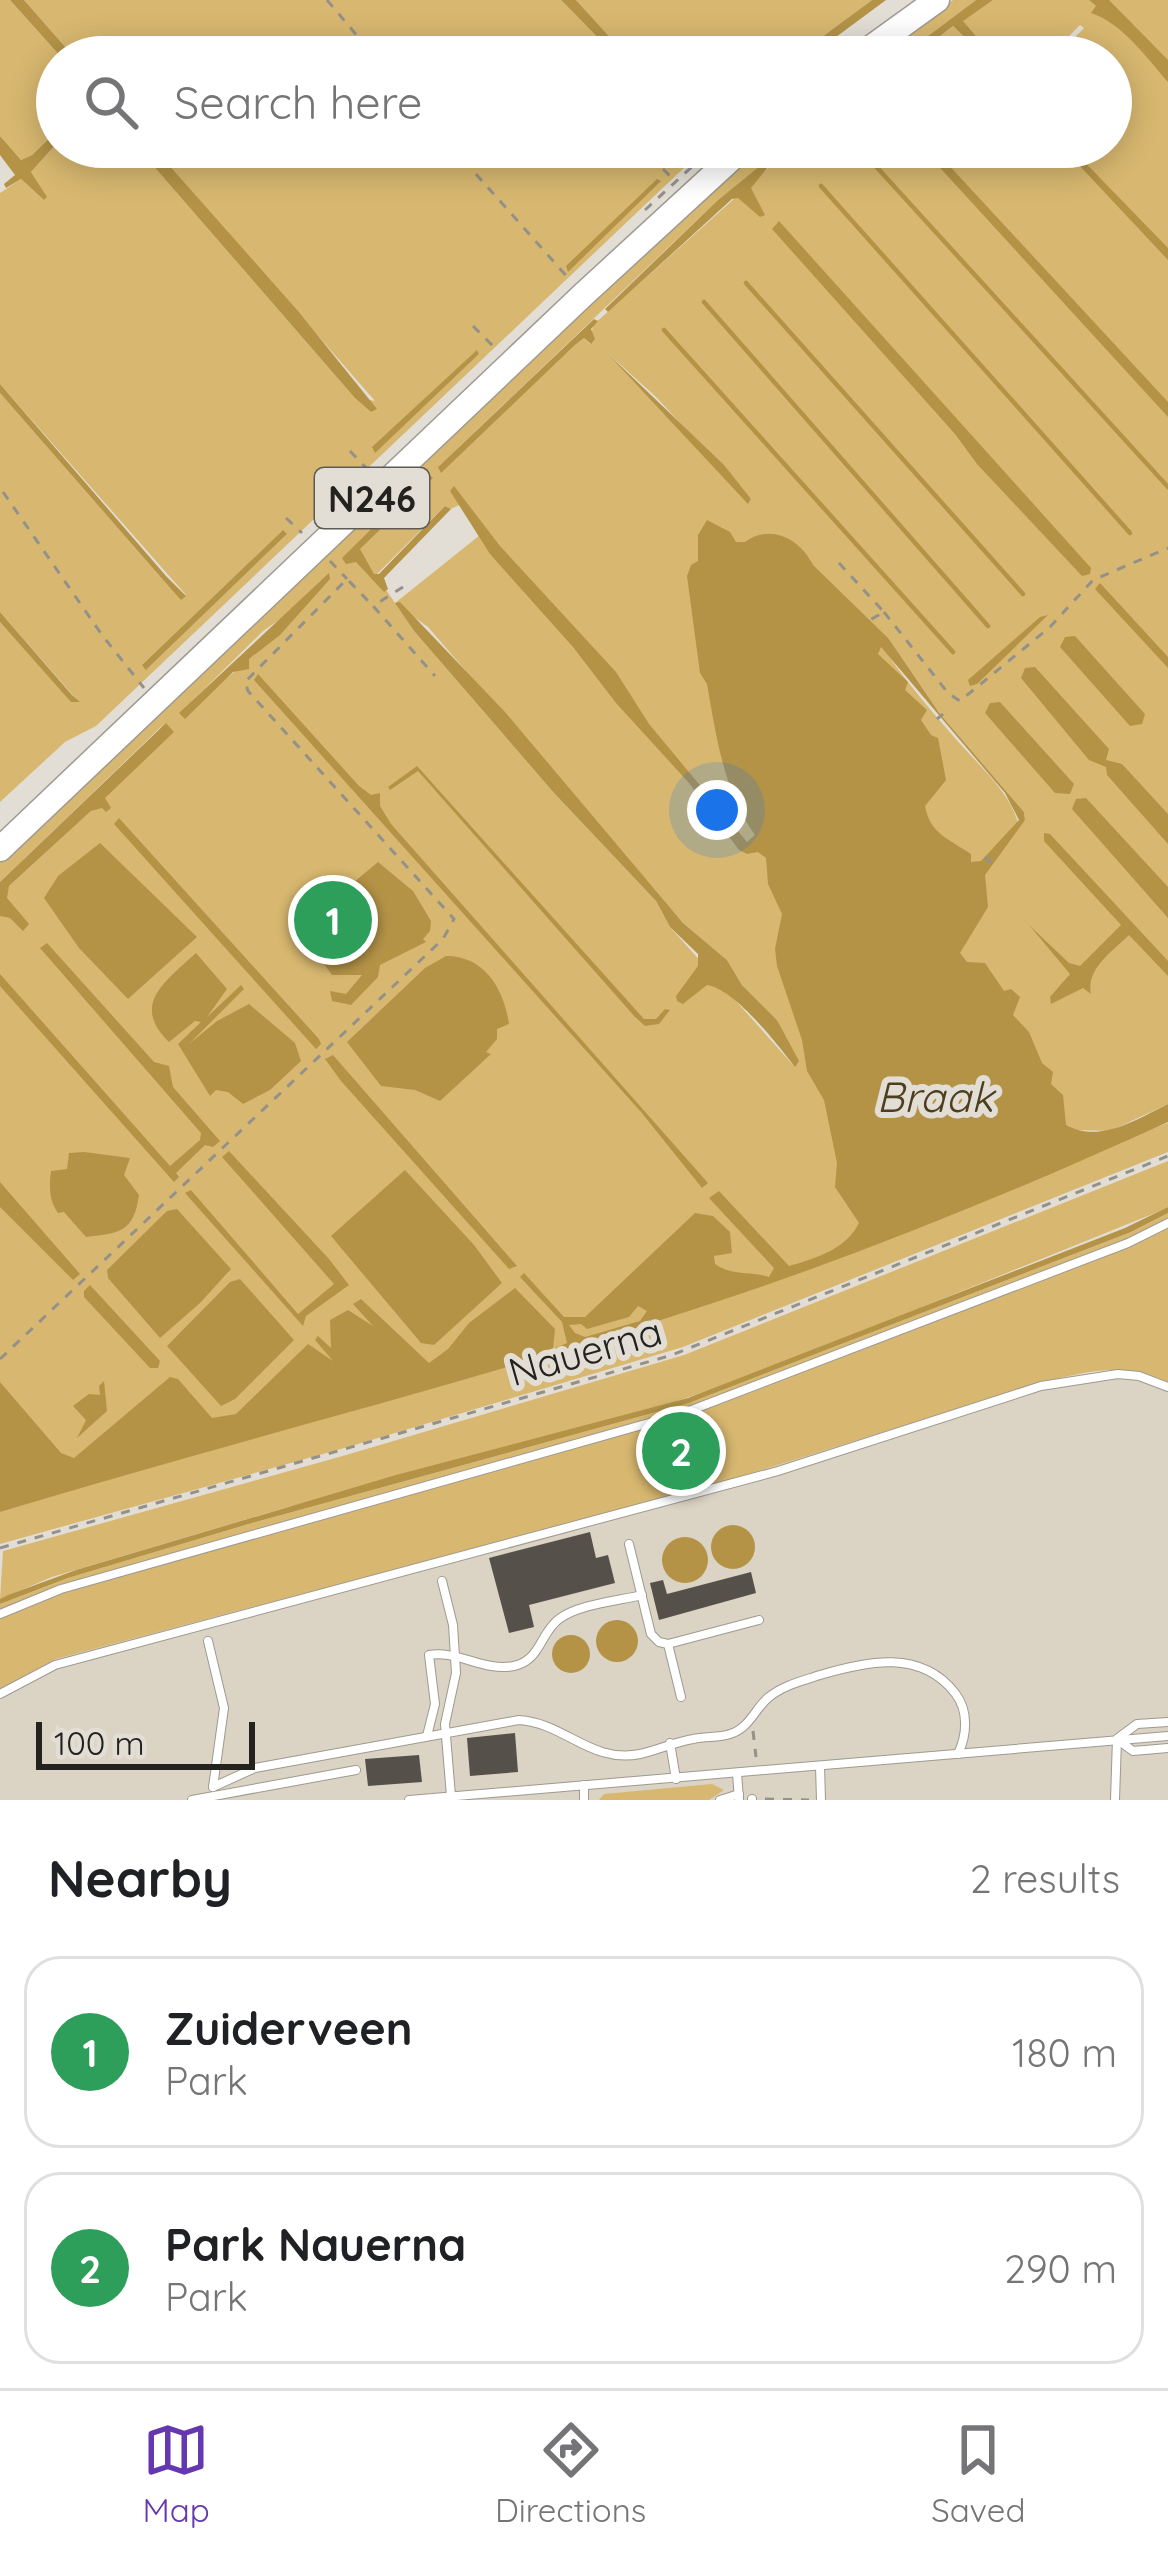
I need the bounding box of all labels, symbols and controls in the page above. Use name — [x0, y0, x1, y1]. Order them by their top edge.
search box — [36, 36, 1132, 168]
icon: search — [78, 69, 144, 135]
text: Search here — [174, 74, 422, 130]
road number: N246 — [315, 468, 429, 528]
your location — [687, 780, 747, 840]
pin: 1 — [294, 875, 372, 965]
water label: Braak — [877, 1070, 997, 1123]
street label: Nauerna — [503, 1306, 667, 1396]
pin: 2 — [642, 1406, 720, 1496]
scale bar — [36, 1716, 255, 1769]
text: 100 m — [54, 1722, 145, 1763]
text: Nearby — [48, 1846, 232, 1910]
text: 2 results — [970, 1854, 1120, 1903]
text: Zuiderveen — [165, 2000, 413, 2056]
text: 1 — [82, 2028, 98, 2077]
text: 180 m — [1012, 2028, 1117, 2077]
text: Park — [165, 2056, 248, 2105]
text: Park Nauerna — [165, 2216, 466, 2272]
text: 2 — [79, 2244, 101, 2293]
text: 290 m — [1004, 2244, 1117, 2293]
text: Park — [165, 2272, 248, 2321]
tab: Map — [143, 2417, 210, 2530]
tab: Directions — [495, 2417, 646, 2530]
tab: Saved — [931, 2417, 1025, 2530]

